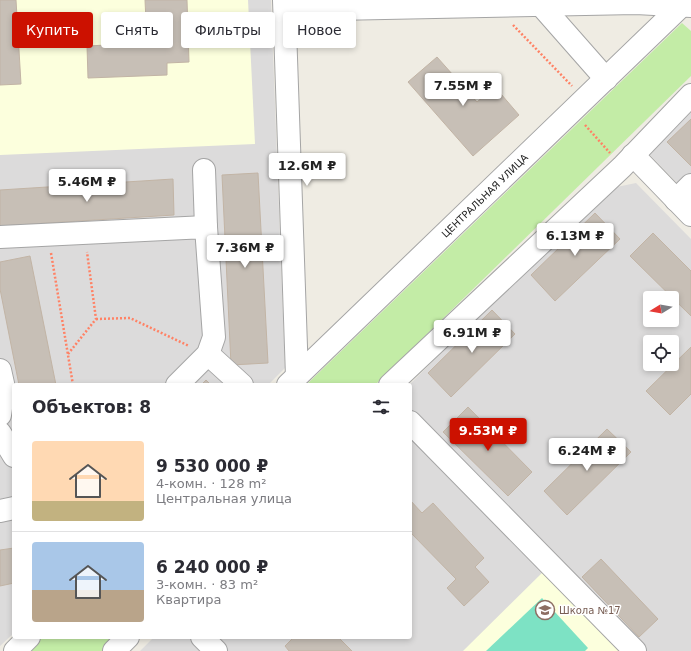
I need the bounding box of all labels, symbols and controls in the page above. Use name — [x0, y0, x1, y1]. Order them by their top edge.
chip: Купить — [12, 12, 93, 48]
chip: Снять — [101, 12, 173, 48]
chip: Фильтры — [181, 12, 275, 48]
chip: Новое — [283, 12, 356, 48]
pin: 7.55M ₽ — [426, 73, 500, 107]
text: 7.55M ₽ — [434, 78, 492, 93]
street label: ЦЕНТРАЛЬНАЯ УЛИЦА — [440, 152, 530, 240]
pin: 12.6M ₽ — [270, 153, 344, 187]
text: 12.6M ₽ — [278, 158, 336, 173]
pin: 5.46M ₽ — [50, 169, 124, 203]
text: 5.46M ₽ — [58, 174, 116, 189]
pin: 6.13M ₽ — [538, 223, 612, 257]
text: 6.13M ₽ — [546, 228, 604, 243]
pin: 7.36M ₽ — [208, 235, 282, 269]
text: 7.36M ₽ — [216, 240, 274, 255]
north arrow — [643, 291, 679, 327]
map controls — [643, 291, 679, 371]
pin: 6.91M ₽ — [435, 320, 509, 354]
text: 6.91M ₽ — [443, 325, 501, 340]
button: locate — [643, 335, 679, 371]
icon: filters — [370, 396, 392, 418]
text: Объектов: 8 — [32, 397, 151, 417]
pin: 9.53M ₽ — [451, 418, 525, 452]
text: 9.53M ₽ — [459, 423, 517, 438]
pin: 6.24M ₽ — [550, 438, 624, 472]
text: 6.24M ₽ — [558, 443, 616, 458]
text: 9 530 000 ₽ — [156, 456, 268, 476]
icon: home — [64, 457, 112, 505]
text: 4-комн. · 128 m² — [156, 476, 266, 491]
text: Центральная улица — [156, 491, 292, 506]
text: 6 240 000 ₽ — [156, 557, 268, 577]
icon: home — [64, 558, 112, 606]
text: 3-комн. · 83 m² — [156, 577, 258, 592]
text: Квартира — [156, 592, 221, 607]
school or university icon: Школа №17 — [534, 599, 556, 621]
place label: Школа №17 — [559, 605, 621, 616]

